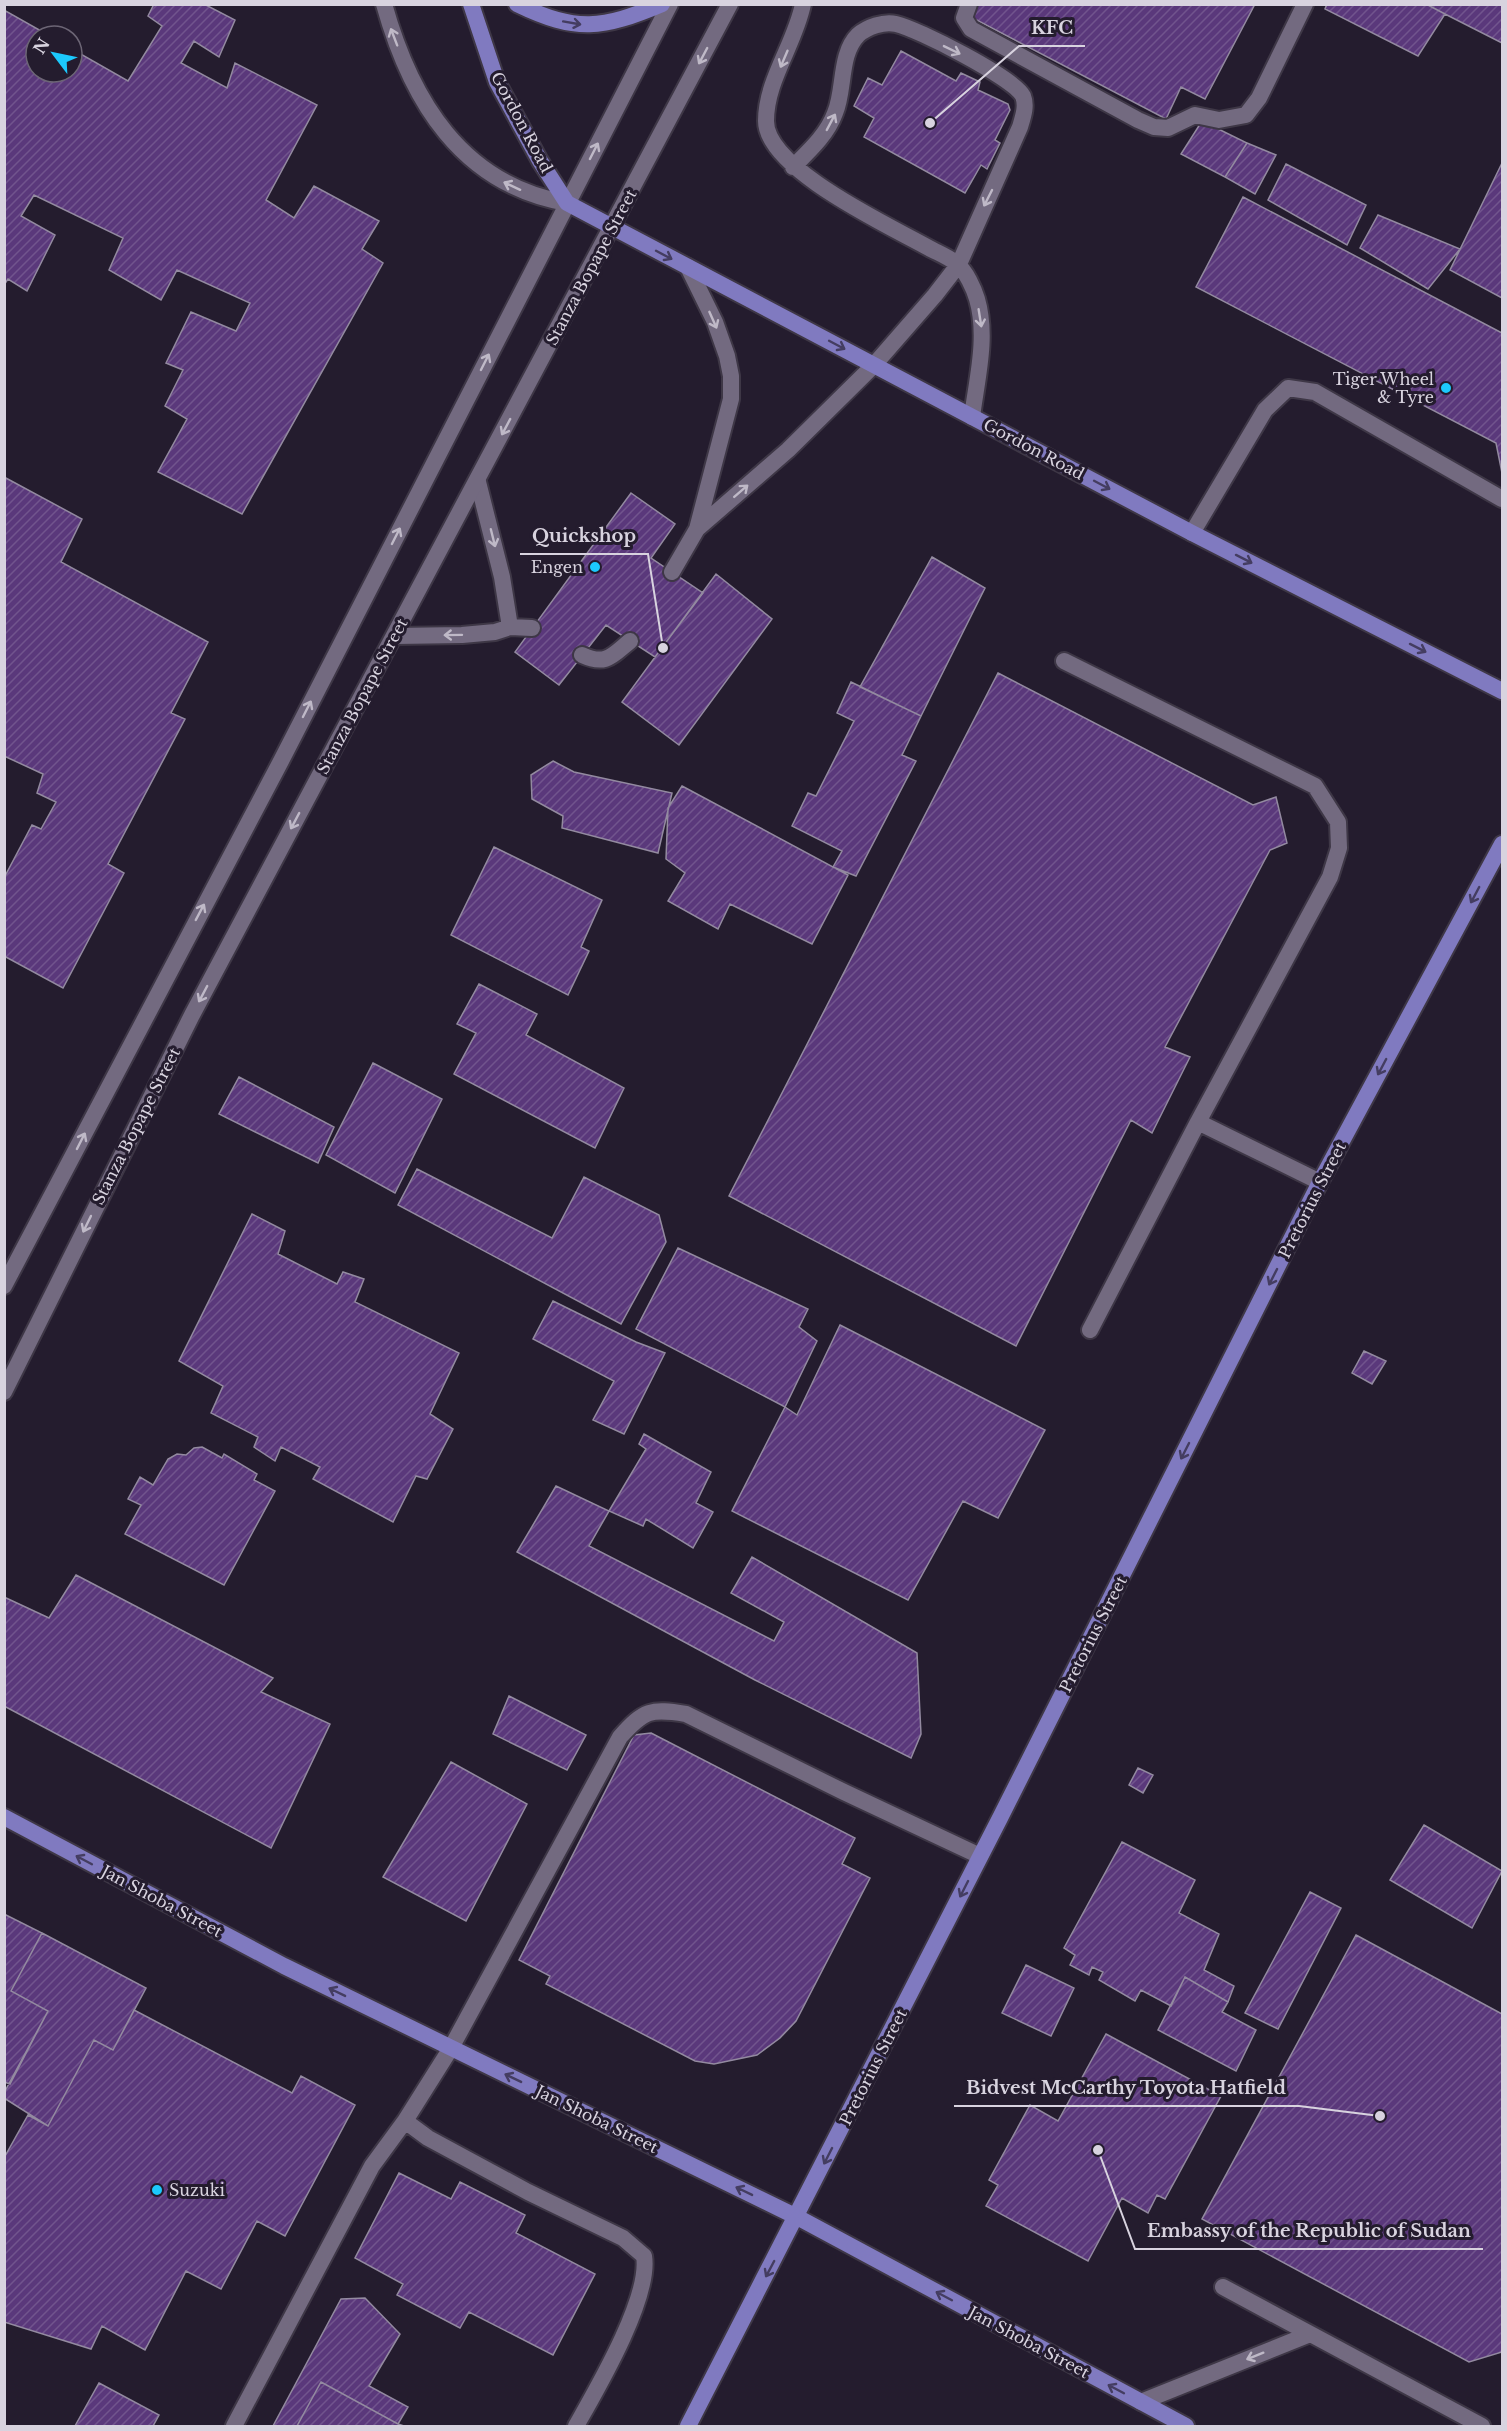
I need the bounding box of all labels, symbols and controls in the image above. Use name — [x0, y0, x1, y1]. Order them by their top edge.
callout: KFC — [1019, 10, 1085, 46]
text: KFC — [1031, 17, 1073, 39]
one-way arrow — [562, 18, 581, 29]
north arrow — [24, 24, 84, 84]
one-way arrow — [388, 28, 399, 47]
text: N — [29, 34, 54, 58]
one-way arrow — [943, 45, 961, 56]
one-way arrow — [697, 47, 708, 65]
one-way arrow — [778, 50, 789, 68]
street label: Gordon Road — [487, 68, 557, 176]
one-way arrow — [825, 114, 837, 131]
one-way arrow — [589, 143, 600, 161]
one-way arrow — [503, 179, 521, 191]
street label: Stanza Bopape Street — [541, 186, 641, 348]
one-way arrow — [982, 189, 994, 206]
one-way arrow — [655, 249, 672, 261]
one-way arrow — [975, 308, 986, 327]
one-way arrow — [708, 310, 720, 328]
one-way arrow — [827, 340, 845, 352]
one-way arrow — [480, 354, 492, 372]
place label: Tiger Wheel & Tyre — [1333, 369, 1434, 407]
marker: Tiger Wheel & Tyre — [1439, 381, 1453, 395]
street label: Gordon Road — [980, 414, 1088, 484]
one-way arrow — [500, 418, 511, 436]
one-way arrow — [1093, 479, 1110, 491]
one-way arrow — [733, 484, 748, 498]
callout: Quickshop — [520, 518, 648, 554]
text: Quickshop — [532, 525, 636, 547]
one-way arrow — [391, 527, 403, 545]
one-way arrow — [487, 528, 499, 547]
one-way arrow — [1235, 554, 1253, 565]
place label: Engen — [531, 557, 583, 577]
marker: Engen — [588, 560, 602, 574]
street label: Stanza Bopape Street — [312, 615, 412, 777]
one-way arrow — [444, 629, 464, 641]
one-way arrow — [1409, 642, 1426, 654]
one-way arrow — [302, 701, 313, 719]
one-way arrow — [289, 812, 300, 830]
one-way arrow — [1469, 886, 1481, 903]
one-way arrow — [195, 904, 206, 922]
one-way arrow — [197, 984, 209, 1002]
street label: Stanza Bopape Street — [88, 1044, 184, 1208]
one-way arrow — [1376, 1058, 1388, 1075]
one-way arrow — [76, 1133, 88, 1151]
street label: Pretorius Street — [1274, 1138, 1350, 1262]
one-way arrow — [81, 1215, 93, 1233]
one-way arrow — [1266, 1268, 1278, 1286]
one-way arrow — [1178, 1442, 1190, 1460]
street label: Pretorius Street — [1055, 1572, 1131, 1696]
one-way arrow — [76, 1853, 94, 1865]
street label: Jan Shoba Street — [96, 1860, 226, 1941]
one-way arrow — [958, 1879, 969, 1897]
one-way arrow — [329, 1985, 347, 1997]
street label: Pretorius Street — [835, 2005, 911, 2129]
callout: Bidvest McCarthy Toyota Hatfield — [954, 2070, 1299, 2106]
one-way arrow — [504, 2071, 522, 2083]
text: Bidvest McCarthy Toyota Hatfield — [966, 2077, 1286, 2099]
street label: Jan Shoba Street — [531, 2080, 662, 2157]
one-way arrow — [821, 2147, 833, 2165]
place label: Suzuki — [169, 2180, 226, 2200]
marker: Suzuki — [150, 2183, 164, 2197]
one-way arrow — [736, 2185, 754, 2196]
callout: Embassy of the Republic of Sudan — [1135, 2213, 1483, 2249]
text: Embassy of the Republic of Sudan — [1147, 2220, 1471, 2242]
one-way arrow — [764, 2259, 775, 2277]
one-way arrow — [936, 2290, 954, 2301]
street label: Jan Shoba Street — [963, 2301, 1093, 2382]
one-way arrow — [1247, 2351, 1265, 2362]
one-way arrow — [1108, 2383, 1125, 2395]

